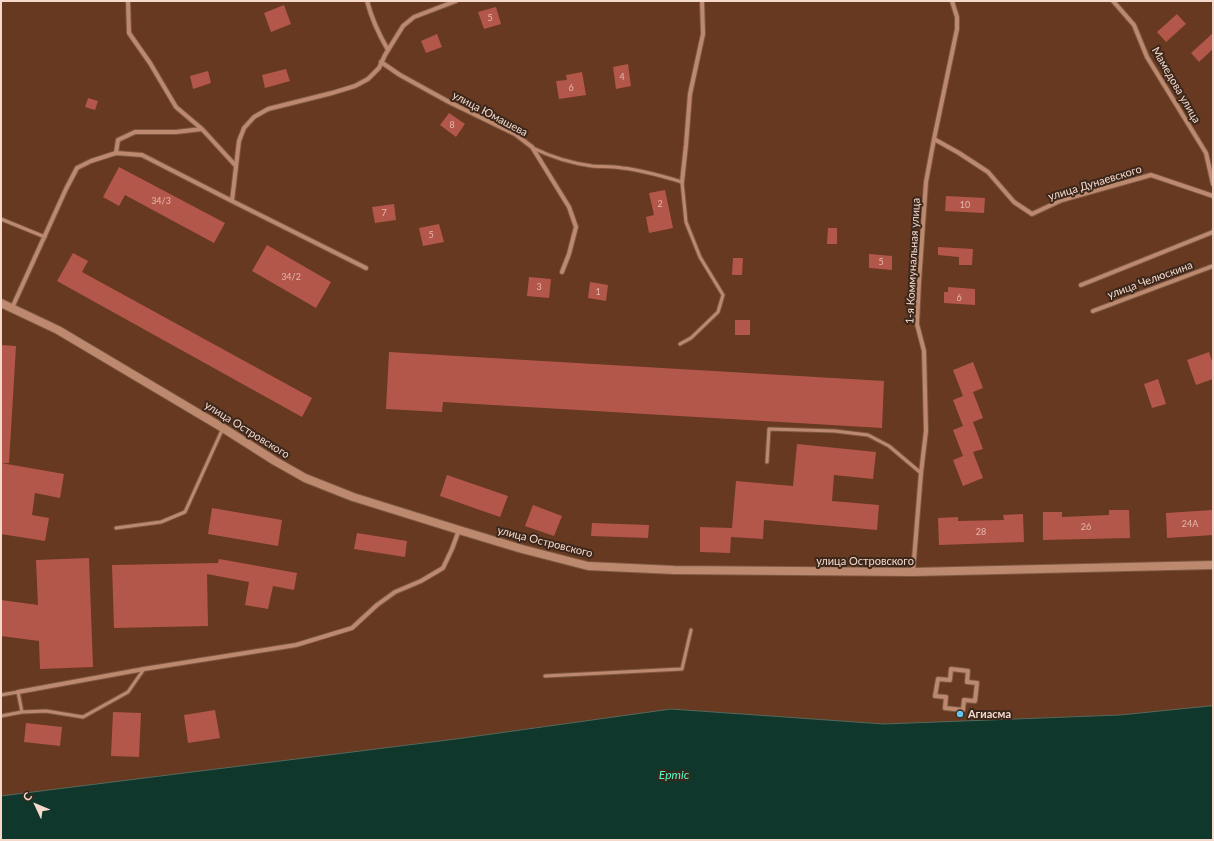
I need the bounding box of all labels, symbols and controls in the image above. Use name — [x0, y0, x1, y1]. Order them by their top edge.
house number: 5 — [487, 13, 493, 23]
street label: Мамедова улица — [1149, 45, 1203, 125]
house number: 4 — [619, 72, 625, 82]
house number: 6 — [568, 83, 574, 93]
street label: улица Юмашева — [450, 89, 530, 139]
house number: 8 — [449, 120, 455, 130]
street label: улица Дунаевского — [1047, 162, 1143, 204]
house number: 34/3 — [151, 196, 171, 206]
street label: 1-я Коммунальная улица — [903, 198, 923, 324]
house number: 2 — [657, 199, 663, 209]
house number: 10 — [960, 200, 970, 210]
house number: 7 — [381, 208, 387, 218]
house number: 5 — [428, 230, 434, 240]
house number: 5 — [878, 257, 884, 267]
street label: улица Челюскина — [1106, 258, 1194, 302]
house number: 34/2 — [281, 272, 301, 282]
house number: 3 — [536, 282, 542, 292]
house number: 1 — [595, 287, 601, 297]
house number: 6 — [956, 293, 962, 303]
street label: улица Островского — [202, 399, 292, 461]
house number: 24А — [1182, 519, 1198, 529]
house number: 26 — [1081, 522, 1091, 532]
street label: улица Островского — [496, 524, 594, 560]
house number: 28 — [976, 527, 986, 537]
street label: улица Островского — [816, 554, 914, 568]
place label: Агиасма — [968, 707, 1011, 721]
marker: Агиасма — [955, 709, 965, 719]
water label: Ертіс — [659, 768, 689, 782]
north arrow — [16, 785, 56, 825]
text: С — [20, 789, 34, 803]

